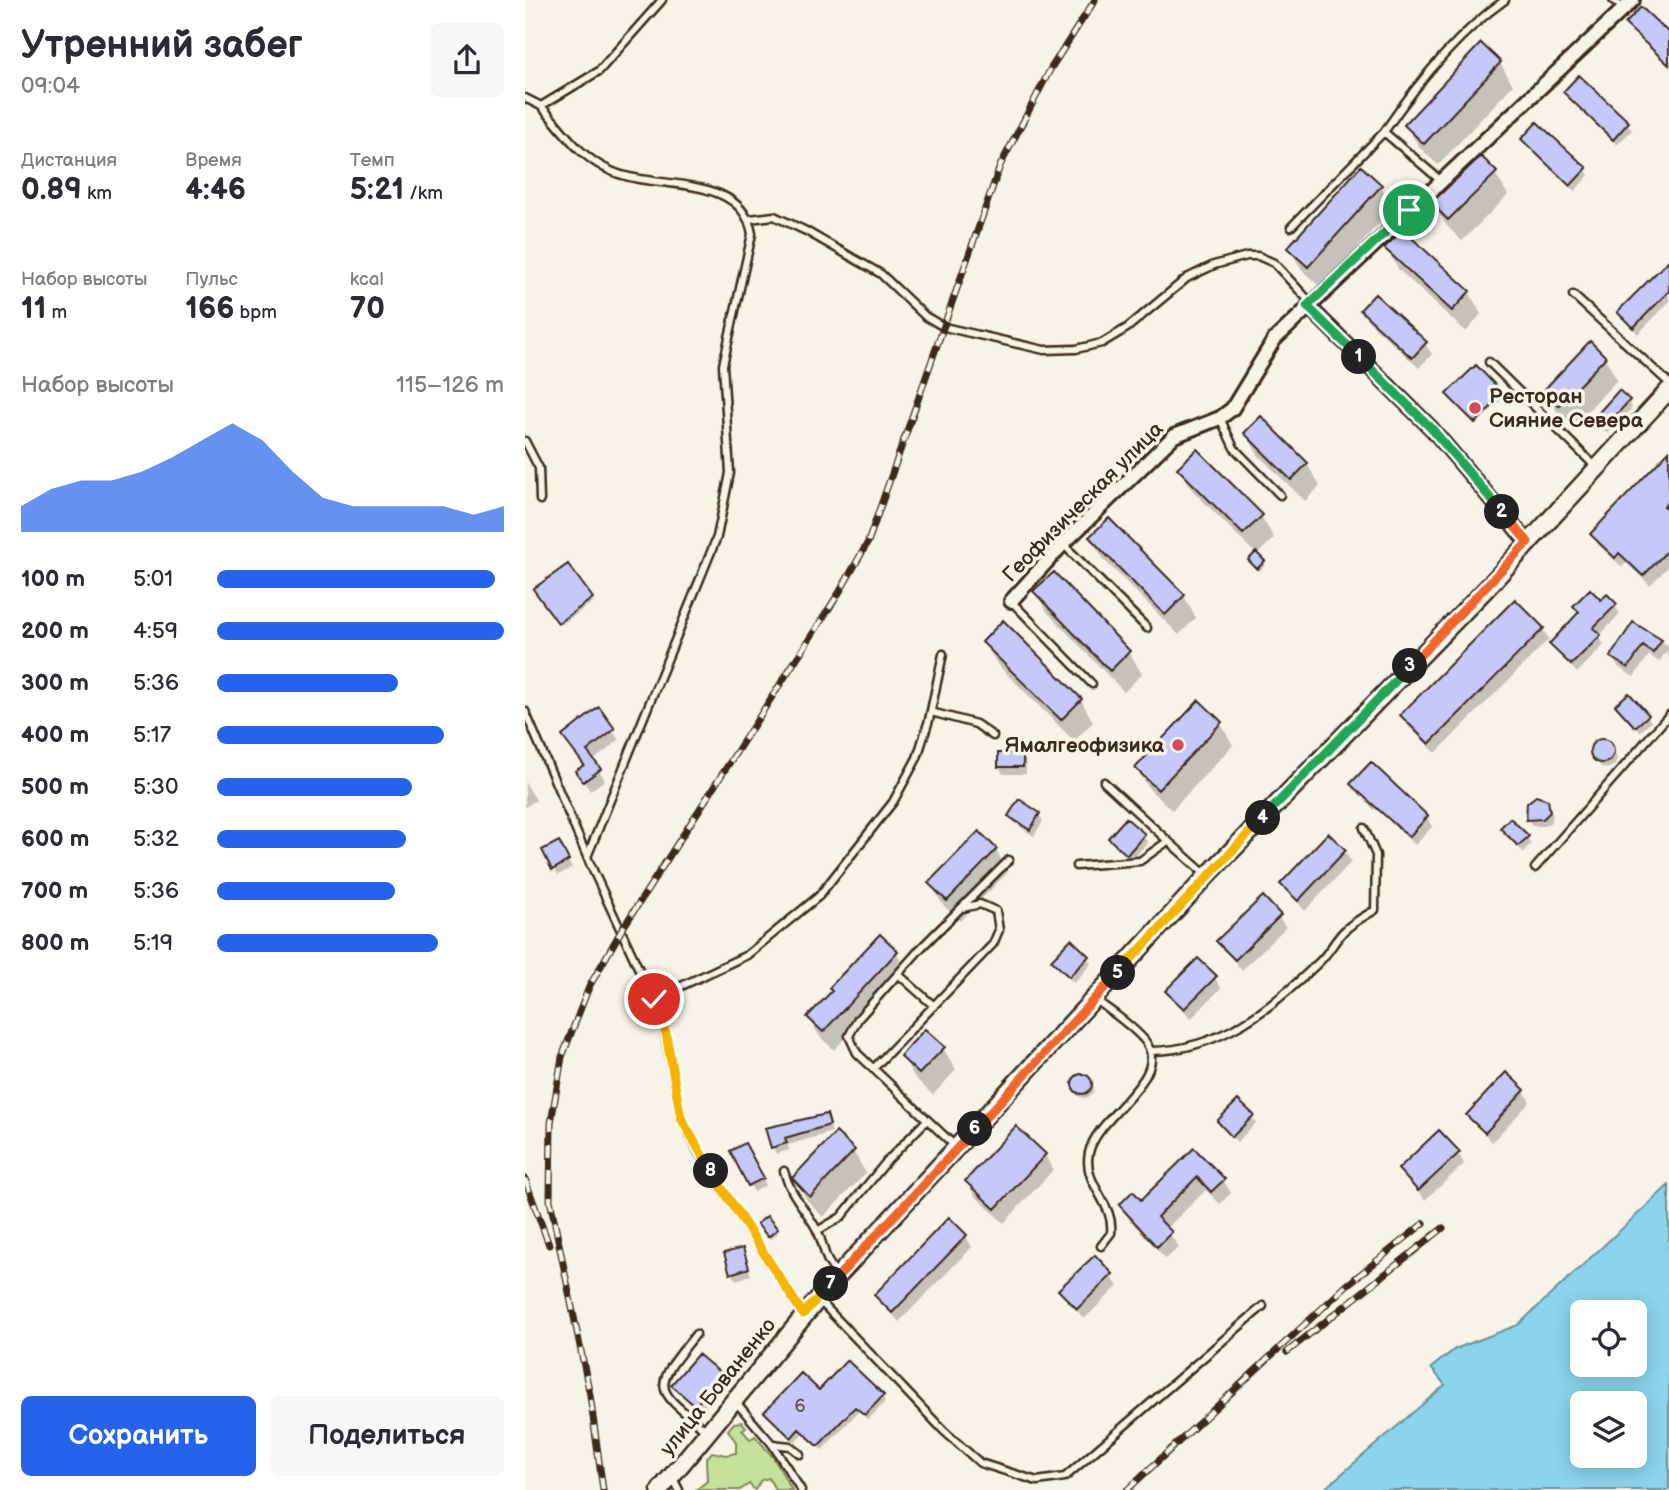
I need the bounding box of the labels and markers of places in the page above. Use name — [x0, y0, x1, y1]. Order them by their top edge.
pin — [1379, 180, 1439, 240]
pin: 1 — [1341, 340, 1377, 374]
place label: Ресторан Сияние Севера — [1489, 384, 1644, 433]
marker: Ресторан Сияние Севера — [1467, 400, 1483, 416]
pin: 2 — [1485, 494, 1520, 530]
pin: 3 — [1393, 648, 1428, 684]
place label: Ямалгеофизика — [1004, 733, 1165, 758]
marker: Ямалгеофизика — [1170, 737, 1186, 753]
pin: 4 — [1245, 800, 1281, 836]
pin: 5 — [1101, 956, 1135, 990]
pin — [624, 969, 684, 1029]
pin: 6 — [958, 1112, 993, 1146]
pin: 8 — [693, 1154, 729, 1188]
pin: 7 — [813, 1266, 849, 1302]

